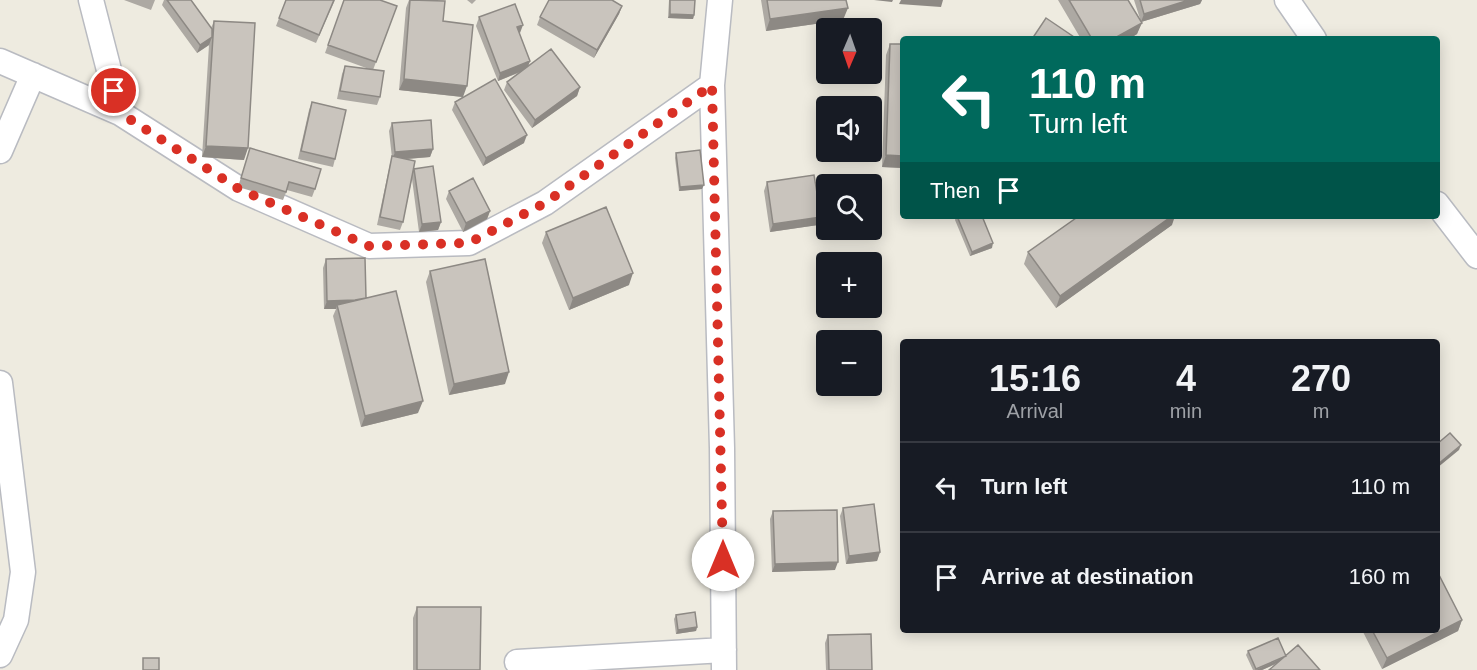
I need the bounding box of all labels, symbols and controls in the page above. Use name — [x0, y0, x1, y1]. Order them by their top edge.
north arrow — [816, 18, 882, 84]
map controls — [816, 18, 882, 396]
icon: left — [930, 60, 1008, 138]
text: 110 m — [1029, 60, 1146, 107]
pin — [88, 65, 139, 116]
icon: arrive — [97, 74, 130, 107]
button: sound — [816, 96, 882, 162]
text: Turn left — [1029, 109, 1127, 139]
button: search — [816, 174, 882, 240]
icon: arrive — [992, 174, 1025, 207]
text: Then — [930, 178, 980, 203]
button: + — [816, 252, 882, 318]
button: − — [816, 330, 882, 396]
text: 15:16 — [989, 358, 1081, 399]
text: 4 — [1176, 358, 1196, 399]
text: 270 — [1291, 358, 1351, 399]
text: Arrival — [1007, 400, 1063, 422]
text: min — [1170, 400, 1202, 422]
text: m — [1313, 400, 1329, 422]
icon: left — [930, 471, 963, 504]
text: Turn left — [981, 474, 1067, 499]
text: 110 m — [1350, 474, 1410, 499]
position arrow — [691, 528, 755, 592]
icon: arrive — [930, 561, 963, 594]
text: Arrive at destination — [981, 564, 1194, 589]
text: 160 m — [1349, 564, 1410, 589]

